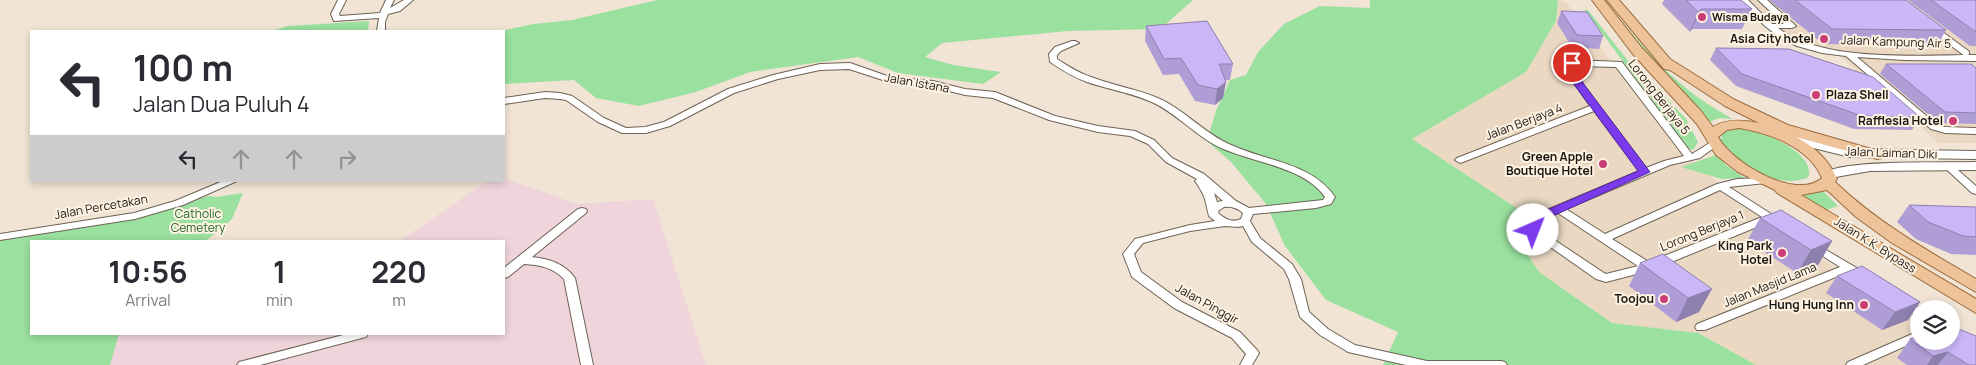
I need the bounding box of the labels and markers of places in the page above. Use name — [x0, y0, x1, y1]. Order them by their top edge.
place label: Wisma Budaya — [1712, 9, 1789, 24]
marker: Wisma Budaya — [1696, 11, 1708, 23]
place label: Asia City hotel — [1730, 30, 1814, 47]
marker: Asia City hotel — [1818, 33, 1830, 45]
pin — [1551, 42, 1593, 84]
place label: Plaza Shell — [1826, 86, 1889, 103]
marker: Plaza Shell — [1810, 89, 1822, 101]
place label: Rafflesia Hotel — [1858, 112, 1943, 129]
marker: Rafflesia Hotel — [1947, 115, 1959, 127]
place label: Green Apple Boutique Hotel — [1506, 148, 1593, 179]
marker: Green Apple Boutique Hotel — [1597, 158, 1609, 170]
place label: King Park Hotel — [1718, 237, 1773, 268]
marker: King Park Hotel — [1776, 247, 1788, 259]
place label: Toojou — [1614, 290, 1654, 307]
marker: Toojou — [1658, 293, 1670, 305]
place label: Hung Hung Inn — [1769, 296, 1854, 313]
marker: Hung Hung Inn — [1858, 299, 1870, 311]

